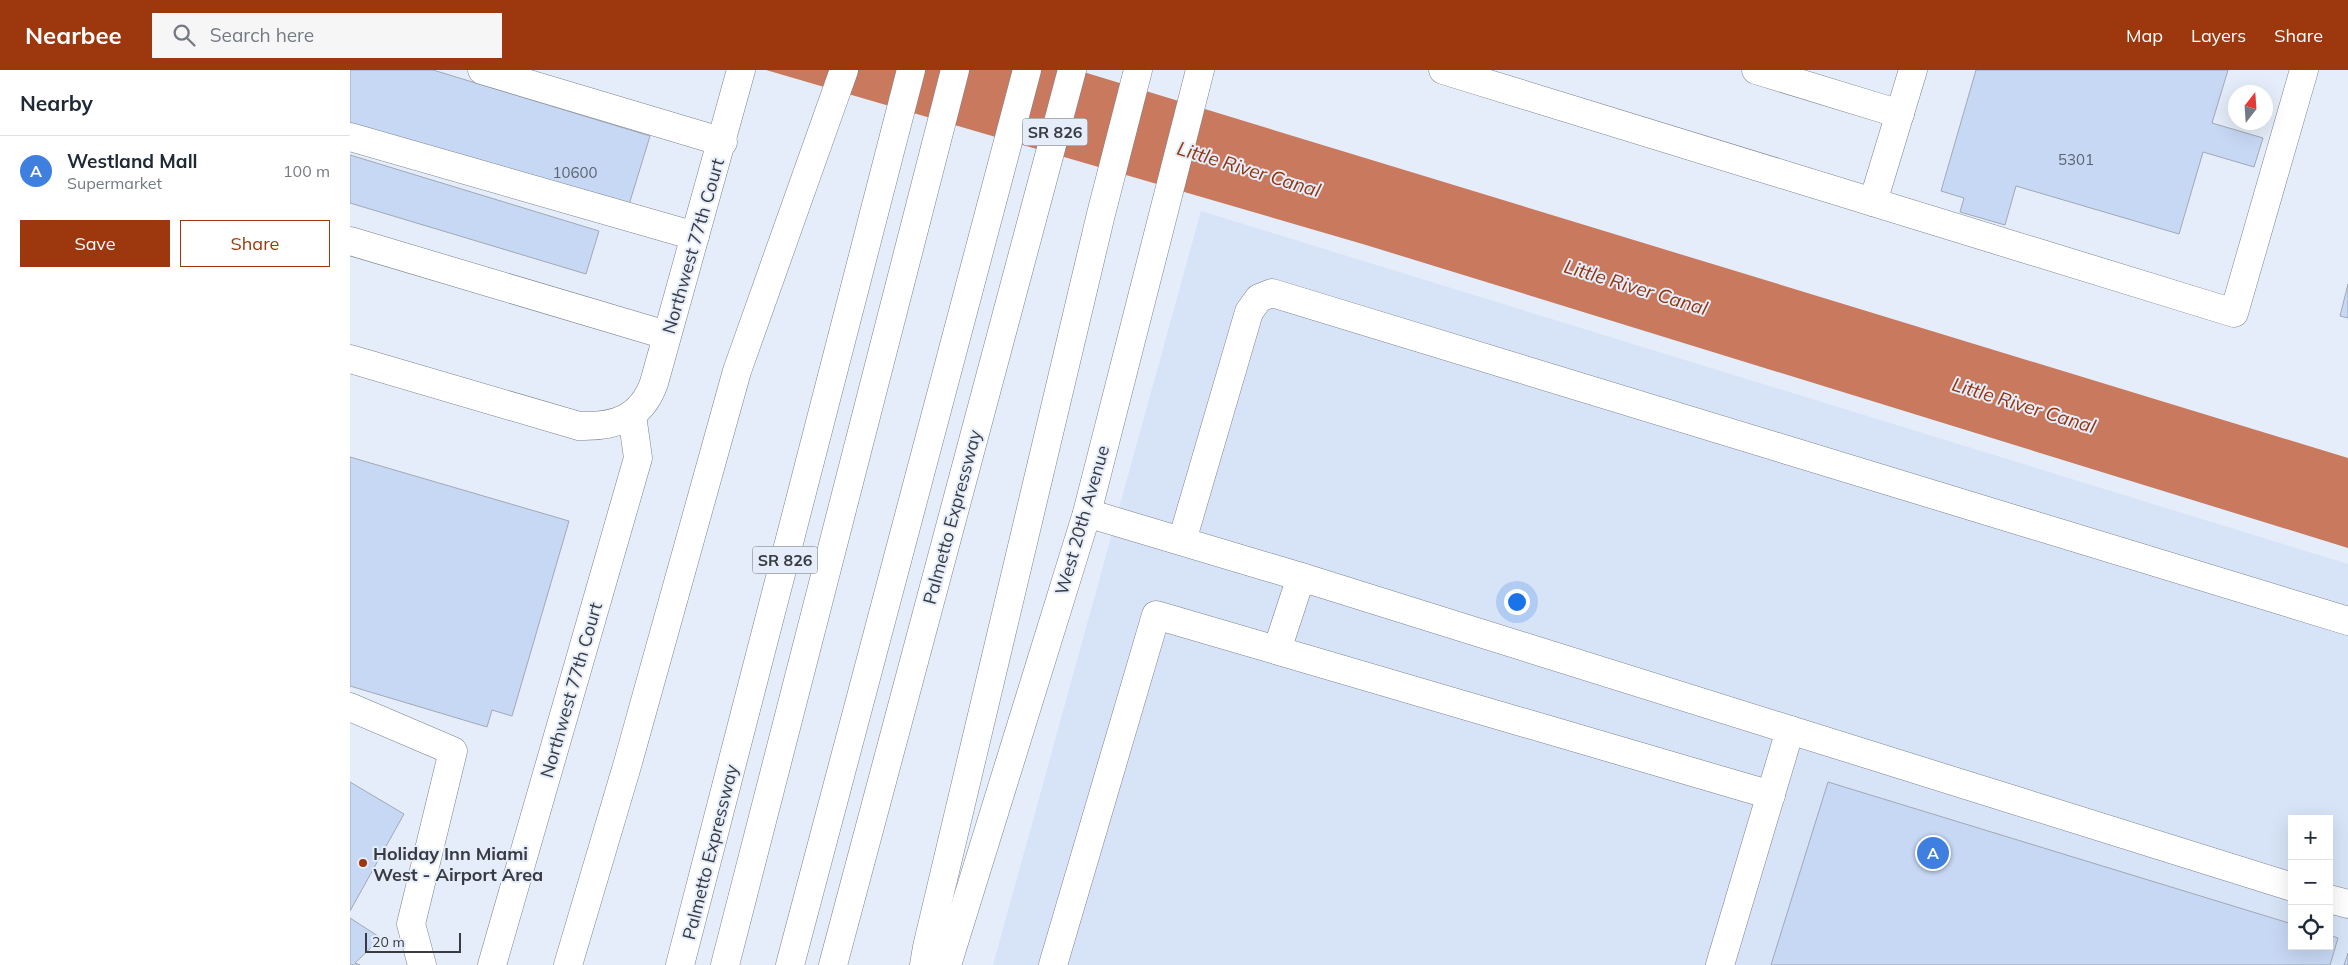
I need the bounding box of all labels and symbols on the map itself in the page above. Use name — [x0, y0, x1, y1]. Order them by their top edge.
north arrow — [2228, 85, 2273, 130]
road number: SR 826 — [1022, 118, 1088, 146]
water label: Little River Canal — [1174, 136, 1324, 202]
house number: 5301 — [2058, 150, 2094, 169]
street label: Northwest 77th Court — [657, 156, 729, 336]
house number: 10600 — [552, 163, 598, 182]
water label: Little River Canal — [1561, 254, 1711, 320]
water label: Little River Canal — [1949, 372, 2099, 438]
street label: Palmetto Expressway — [918, 427, 986, 607]
street label: West 20th Avenue — [1050, 443, 1114, 597]
road number: SR 826 — [752, 546, 818, 574]
your location — [1504, 589, 1530, 615]
street label: Northwest 77th Court — [535, 600, 607, 780]
street label: Palmetto Expressway — [677, 762, 743, 942]
pin: A — [1917, 834, 1949, 872]
place label: Holiday Inn Miami West - Airport Area — [373, 842, 543, 886]
marker: Holiday Inn Miami West - Airport Area — [357, 857, 369, 869]
scale bar — [365, 930, 461, 953]

